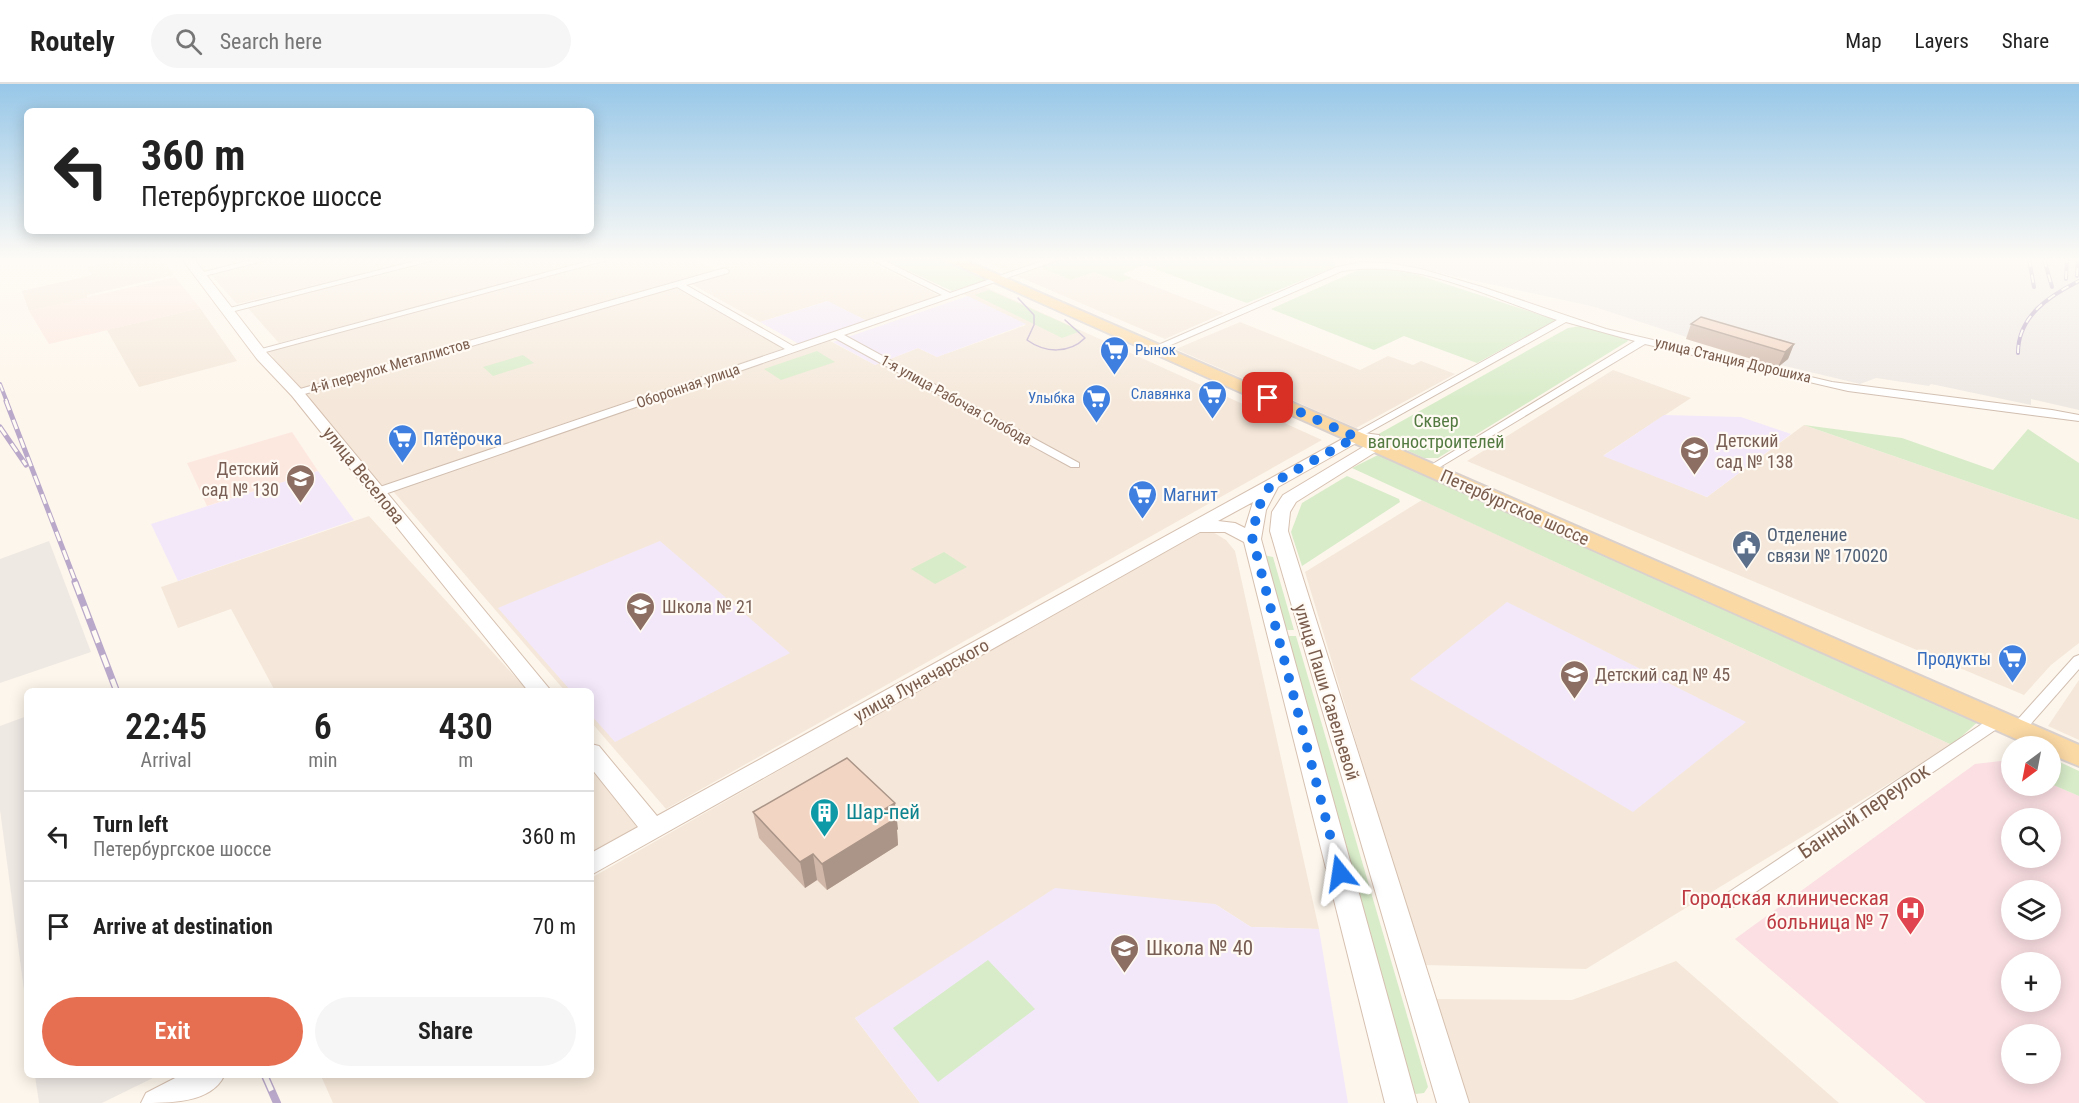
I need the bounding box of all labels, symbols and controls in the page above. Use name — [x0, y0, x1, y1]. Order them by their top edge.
search box — [151, 14, 571, 68]
text: Routely — [30, 25, 115, 58]
icon: search — [172, 25, 205, 58]
text: Search here — [220, 29, 322, 54]
text: Map — [1845, 29, 1882, 53]
text: Layers — [1915, 29, 1969, 53]
text: Share — [2002, 29, 2049, 53]
text: 360 m — [141, 131, 246, 180]
icon: left — [42, 132, 120, 210]
text: Петербургское шоссе — [141, 181, 382, 213]
street label: улица Станция Дорошиха — [1653, 333, 1813, 387]
supermarket icon: Рынок — [1098, 334, 1130, 376]
street label: 4-й переулок Металлистов — [308, 335, 472, 397]
place label: Рынок — [1135, 341, 1176, 359]
street label: 1-я улица Рабочая Слобода — [877, 351, 1035, 449]
street label: Оборонная улица — [634, 360, 742, 412]
pin — [1242, 372, 1293, 423]
supermarket icon: Славянка — [1196, 378, 1228, 420]
icon: arrive — [1251, 381, 1284, 414]
supermarket icon: Улыбка — [1080, 382, 1112, 424]
place label: Славянка — [1131, 385, 1191, 403]
place label: Улыбка — [1028, 389, 1075, 407]
park label: Сквер вагоностроителей — [1368, 410, 1504, 452]
street label: улица Веселова — [319, 422, 409, 528]
supermarket icon: Пятёрочка — [386, 422, 418, 464]
place label: Пятёрочка — [423, 428, 502, 449]
place label: Детский сад № 138 — [1716, 430, 1793, 472]
school or university icon: Детский сад № 138 — [1679, 434, 1711, 476]
place label: Детский сад № 130 — [202, 458, 279, 500]
school or university icon: Детский сад № 130 — [284, 462, 316, 504]
street label: Петербургское шоссе — [1437, 465, 1593, 549]
supermarket icon: Магнит — [1126, 478, 1158, 520]
place label: Магнит — [1163, 484, 1218, 505]
place label: Отделение связи № 170020 — [1767, 524, 1888, 566]
public building icon: Отделение связи № 170020 — [1730, 528, 1762, 570]
school or university icon: Школа № 21 — [625, 590, 657, 632]
place label: Школа № 21 — [662, 596, 754, 617]
street label: улица Паши Савельевой — [1290, 601, 1364, 783]
street label: улица Луначарского — [850, 634, 992, 726]
supermarket icon: Продукты — [1996, 642, 2028, 684]
place label: Продукты — [1917, 648, 1991, 669]
school or university icon: Детский сад № 45 — [1558, 658, 1590, 700]
place label: Детский сад № 45 — [1595, 664, 1730, 685]
text: 22:45 — [125, 706, 207, 748]
text: 6 — [314, 706, 332, 748]
text: 430 — [439, 706, 493, 748]
north arrow — [2001, 736, 2061, 796]
map controls — [2001, 736, 2061, 1084]
text: Arrival — [141, 748, 192, 772]
text: min — [308, 748, 337, 772]
text: m — [458, 748, 473, 772]
street label: Банный переулок — [1794, 758, 1934, 864]
building icon: Шар-пей — [809, 796, 841, 838]
place label: Шар-пей — [846, 800, 920, 824]
button: search — [2001, 808, 2061, 868]
text: Turn left — [93, 812, 168, 837]
icon: left — [42, 820, 75, 853]
text: 360 m — [522, 824, 576, 849]
text: Петербургское шоссе — [93, 837, 271, 861]
position arrow — [1308, 841, 1372, 905]
button: layers — [2001, 880, 2061, 940]
place label: Городская клиническая больница № 7 — [1681, 886, 1889, 934]
hospital icon: Городская клиническая больница № 7 — [1894, 894, 1926, 936]
icon: arrive — [42, 910, 75, 943]
text: Arrive at destination — [93, 914, 273, 939]
text: 70 m — [533, 914, 576, 939]
school or university icon: Школа № 40 — [1109, 932, 1141, 974]
place label: Школа № 40 — [1146, 936, 1253, 960]
button: + — [2001, 952, 2061, 1012]
button: Exit — [42, 997, 303, 1066]
button: Share — [315, 997, 576, 1066]
button: − — [2001, 1024, 2061, 1084]

